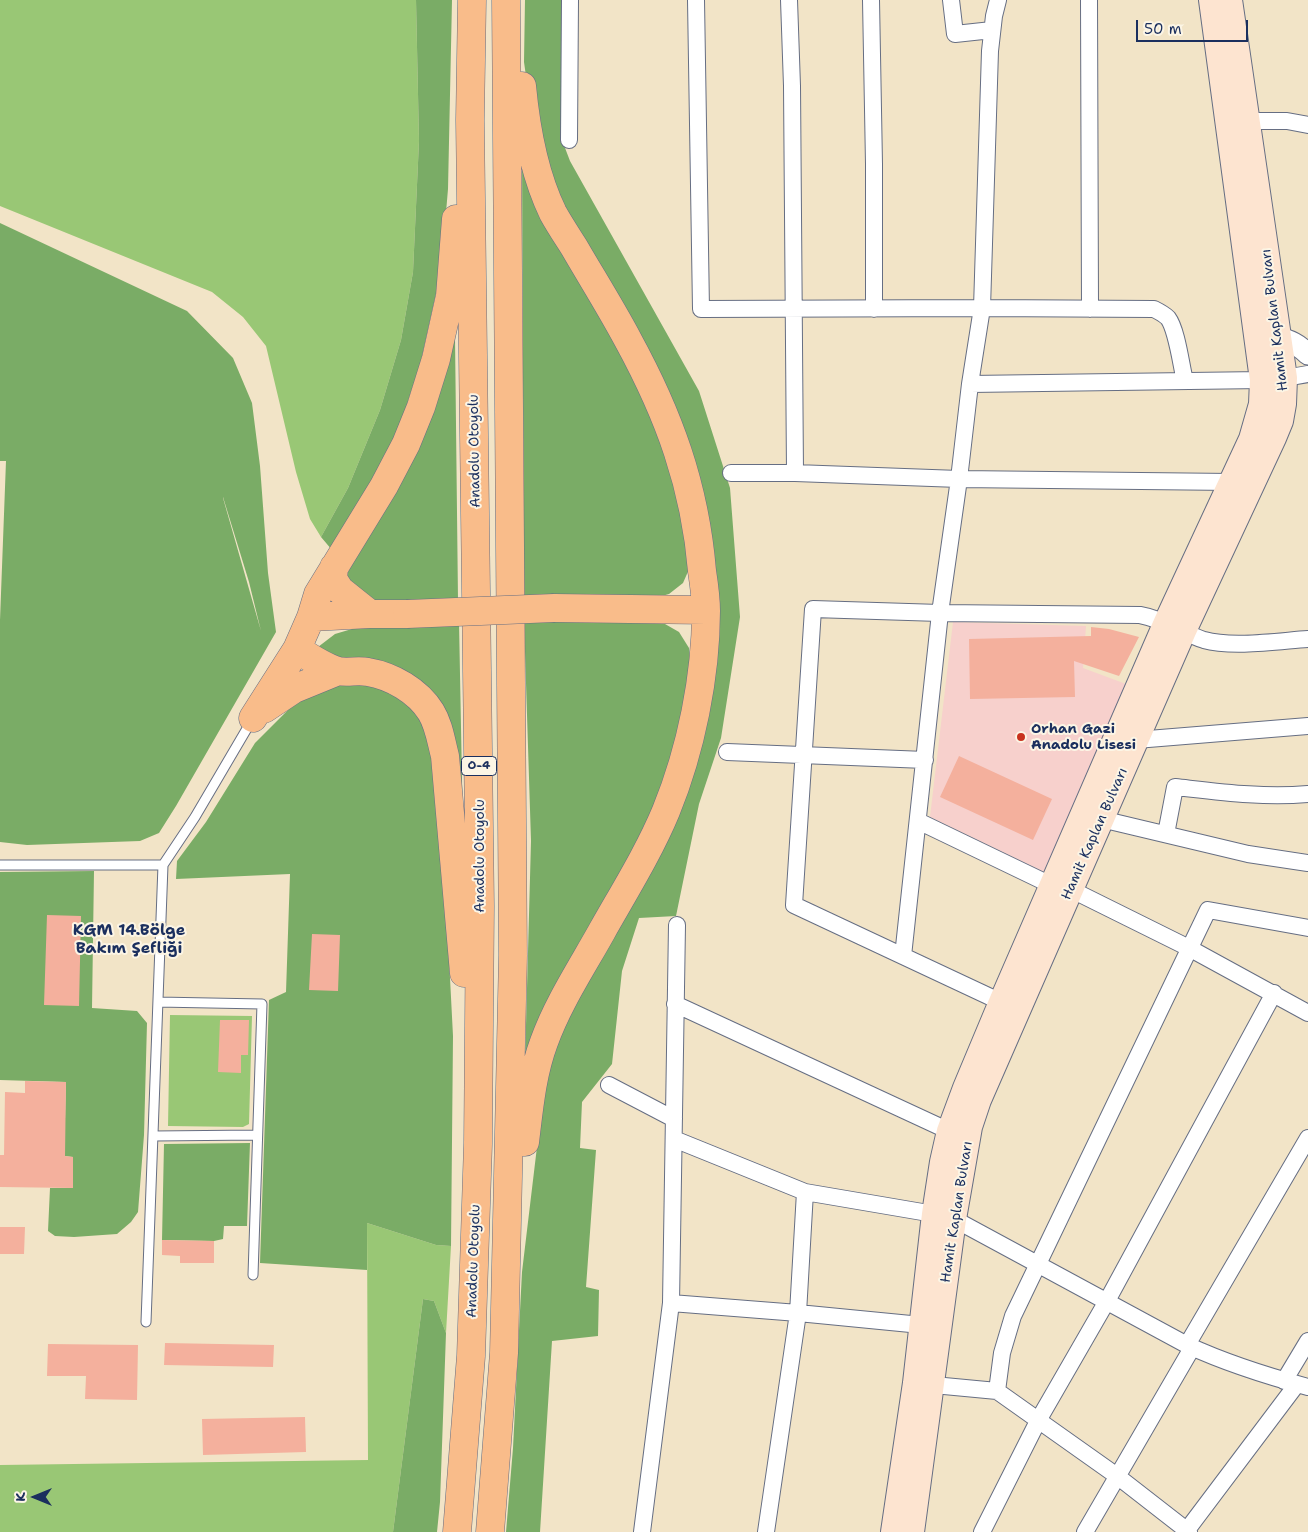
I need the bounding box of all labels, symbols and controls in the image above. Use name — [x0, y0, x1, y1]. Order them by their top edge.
scale bar — [1138, 10, 1250, 42]
text: 50 m — [1144, 19, 1182, 39]
street label: Hamit Kaplan Bulvarı — [1258, 248, 1292, 392]
street label: Anadolu Otoyolu — [466, 394, 484, 508]
place label: Orhan Gazi Anadolu Lisesi — [1031, 721, 1136, 754]
marker: Orhan Gazi Anadolu Lisesi — [1015, 731, 1027, 743]
road number: O-4 — [462, 756, 496, 776]
street label: Hamit Kaplan Bulvarı — [1058, 765, 1132, 903]
street label: Anadolu Otoyolu — [472, 799, 488, 913]
district label: KGM 14.Bölge Bakım Şefliği — [73, 921, 185, 959]
street label: Hamit Kaplan Bulvarı — [938, 1140, 976, 1284]
street label: Anadolu Otoyolu — [464, 1204, 484, 1318]
north arrow — [10, 1472, 60, 1522]
text: K — [11, 1492, 29, 1502]

